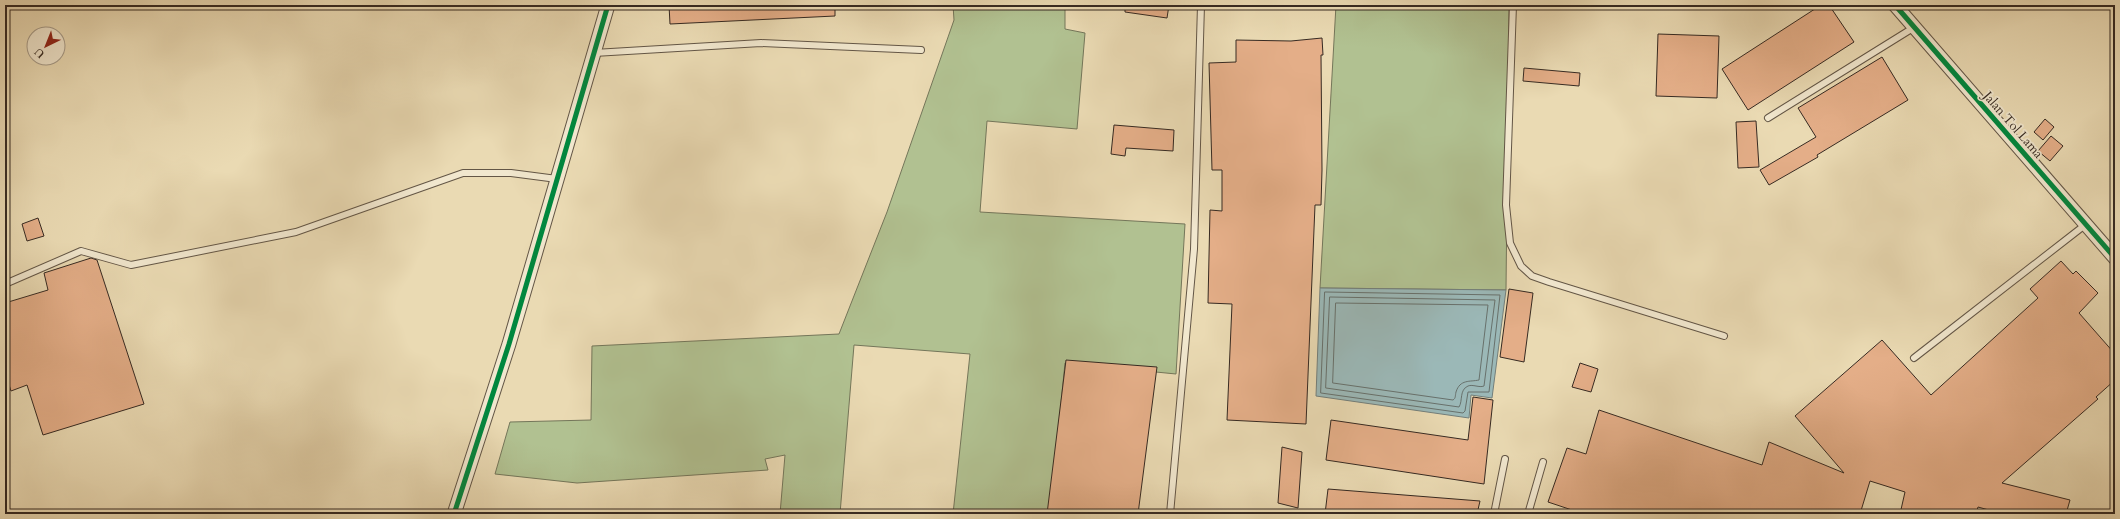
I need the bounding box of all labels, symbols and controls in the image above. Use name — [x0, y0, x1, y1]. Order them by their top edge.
north arrow — [26, 26, 66, 66]
text: U — [31, 44, 48, 61]
street label: Jalan Tol Lama — [1978, 86, 2047, 163]

